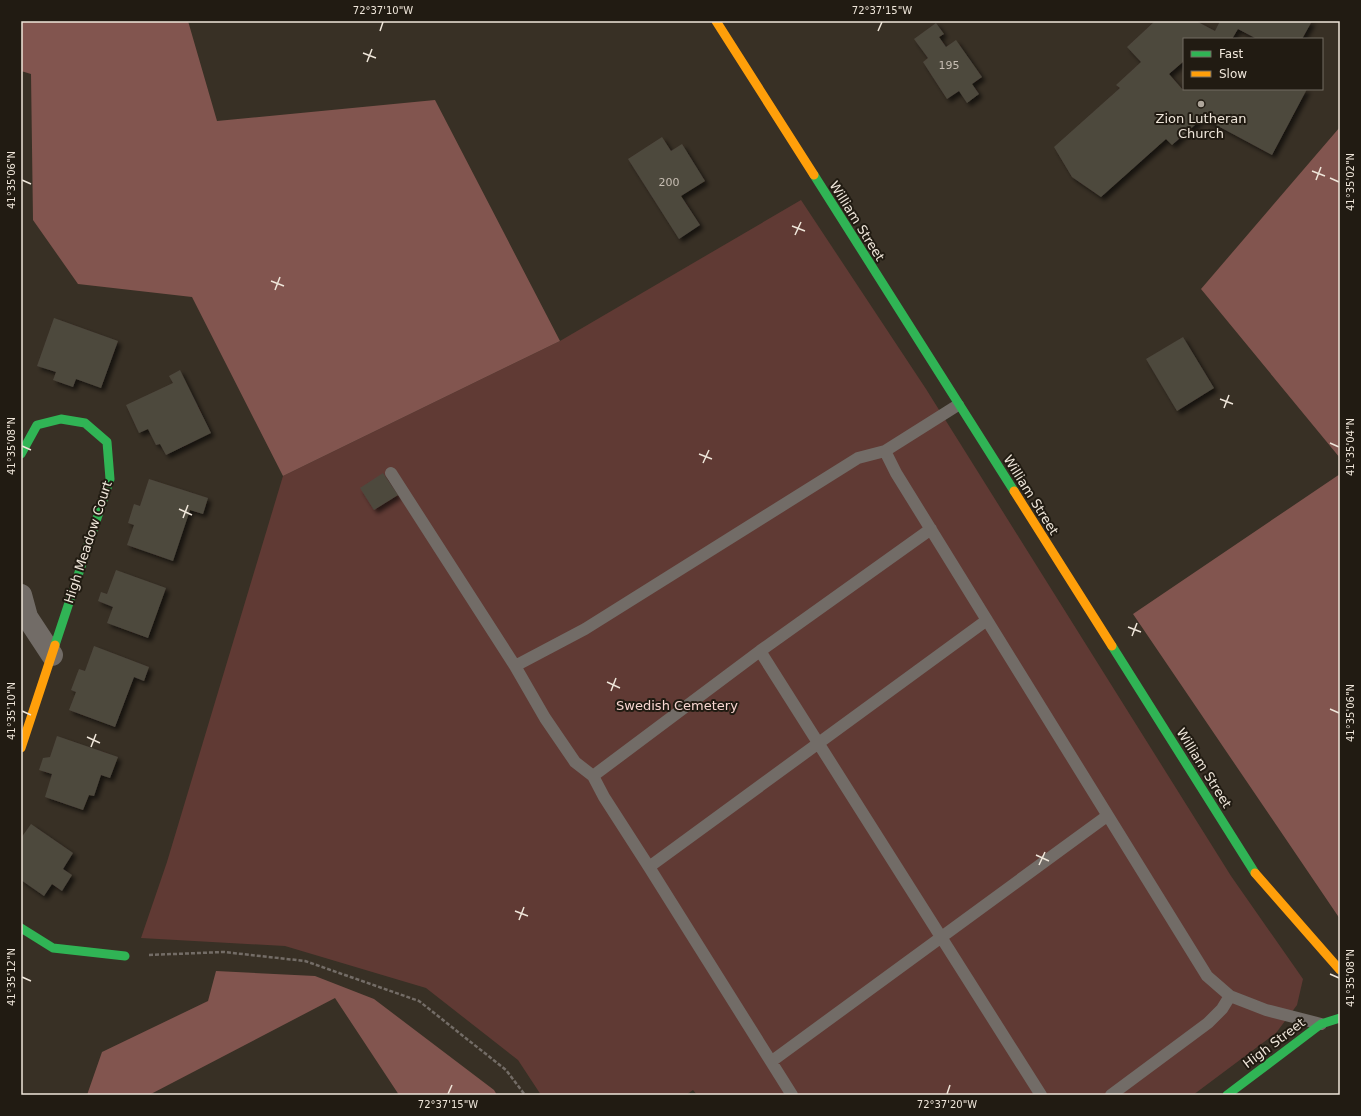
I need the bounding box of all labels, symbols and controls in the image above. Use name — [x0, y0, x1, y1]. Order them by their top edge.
text: 72°37'10"W — [353, 5, 413, 16]
text: 72°37'15"W — [852, 5, 912, 16]
legend — [1183, 38, 1323, 90]
text: Fast — [1219, 47, 1243, 61]
house number: 195 — [939, 59, 960, 72]
text: Slow — [1219, 67, 1247, 81]
marker: Zion Lutheran Church — [1196, 99, 1206, 109]
place label: Zion Lutheran Church — [1156, 111, 1246, 141]
text: 41°35'06"N — [6, 151, 17, 209]
text: 41°35'02"N — [1345, 153, 1356, 211]
house number: 200 — [659, 176, 680, 189]
street label: William Street — [826, 178, 888, 264]
text: 41°35'08"N — [6, 417, 17, 475]
text: 41°35'04"N — [1345, 418, 1356, 476]
street label: William Street — [1000, 452, 1062, 538]
street label: High Meadow Court — [61, 479, 115, 605]
text: 41°35'10"N — [6, 682, 17, 740]
text: 41°35'06"N — [1345, 684, 1356, 742]
park label: Swedish Cemetery — [616, 698, 738, 713]
street label: William Street — [1173, 725, 1235, 811]
text: 41°35'12"N — [6, 948, 17, 1006]
text: 41°35'08"N — [1345, 949, 1356, 1007]
street label: High Street — [1240, 1015, 1308, 1071]
text: 72°37'15"W — [418, 1099, 478, 1110]
text: 72°37'20"W — [917, 1099, 977, 1110]

